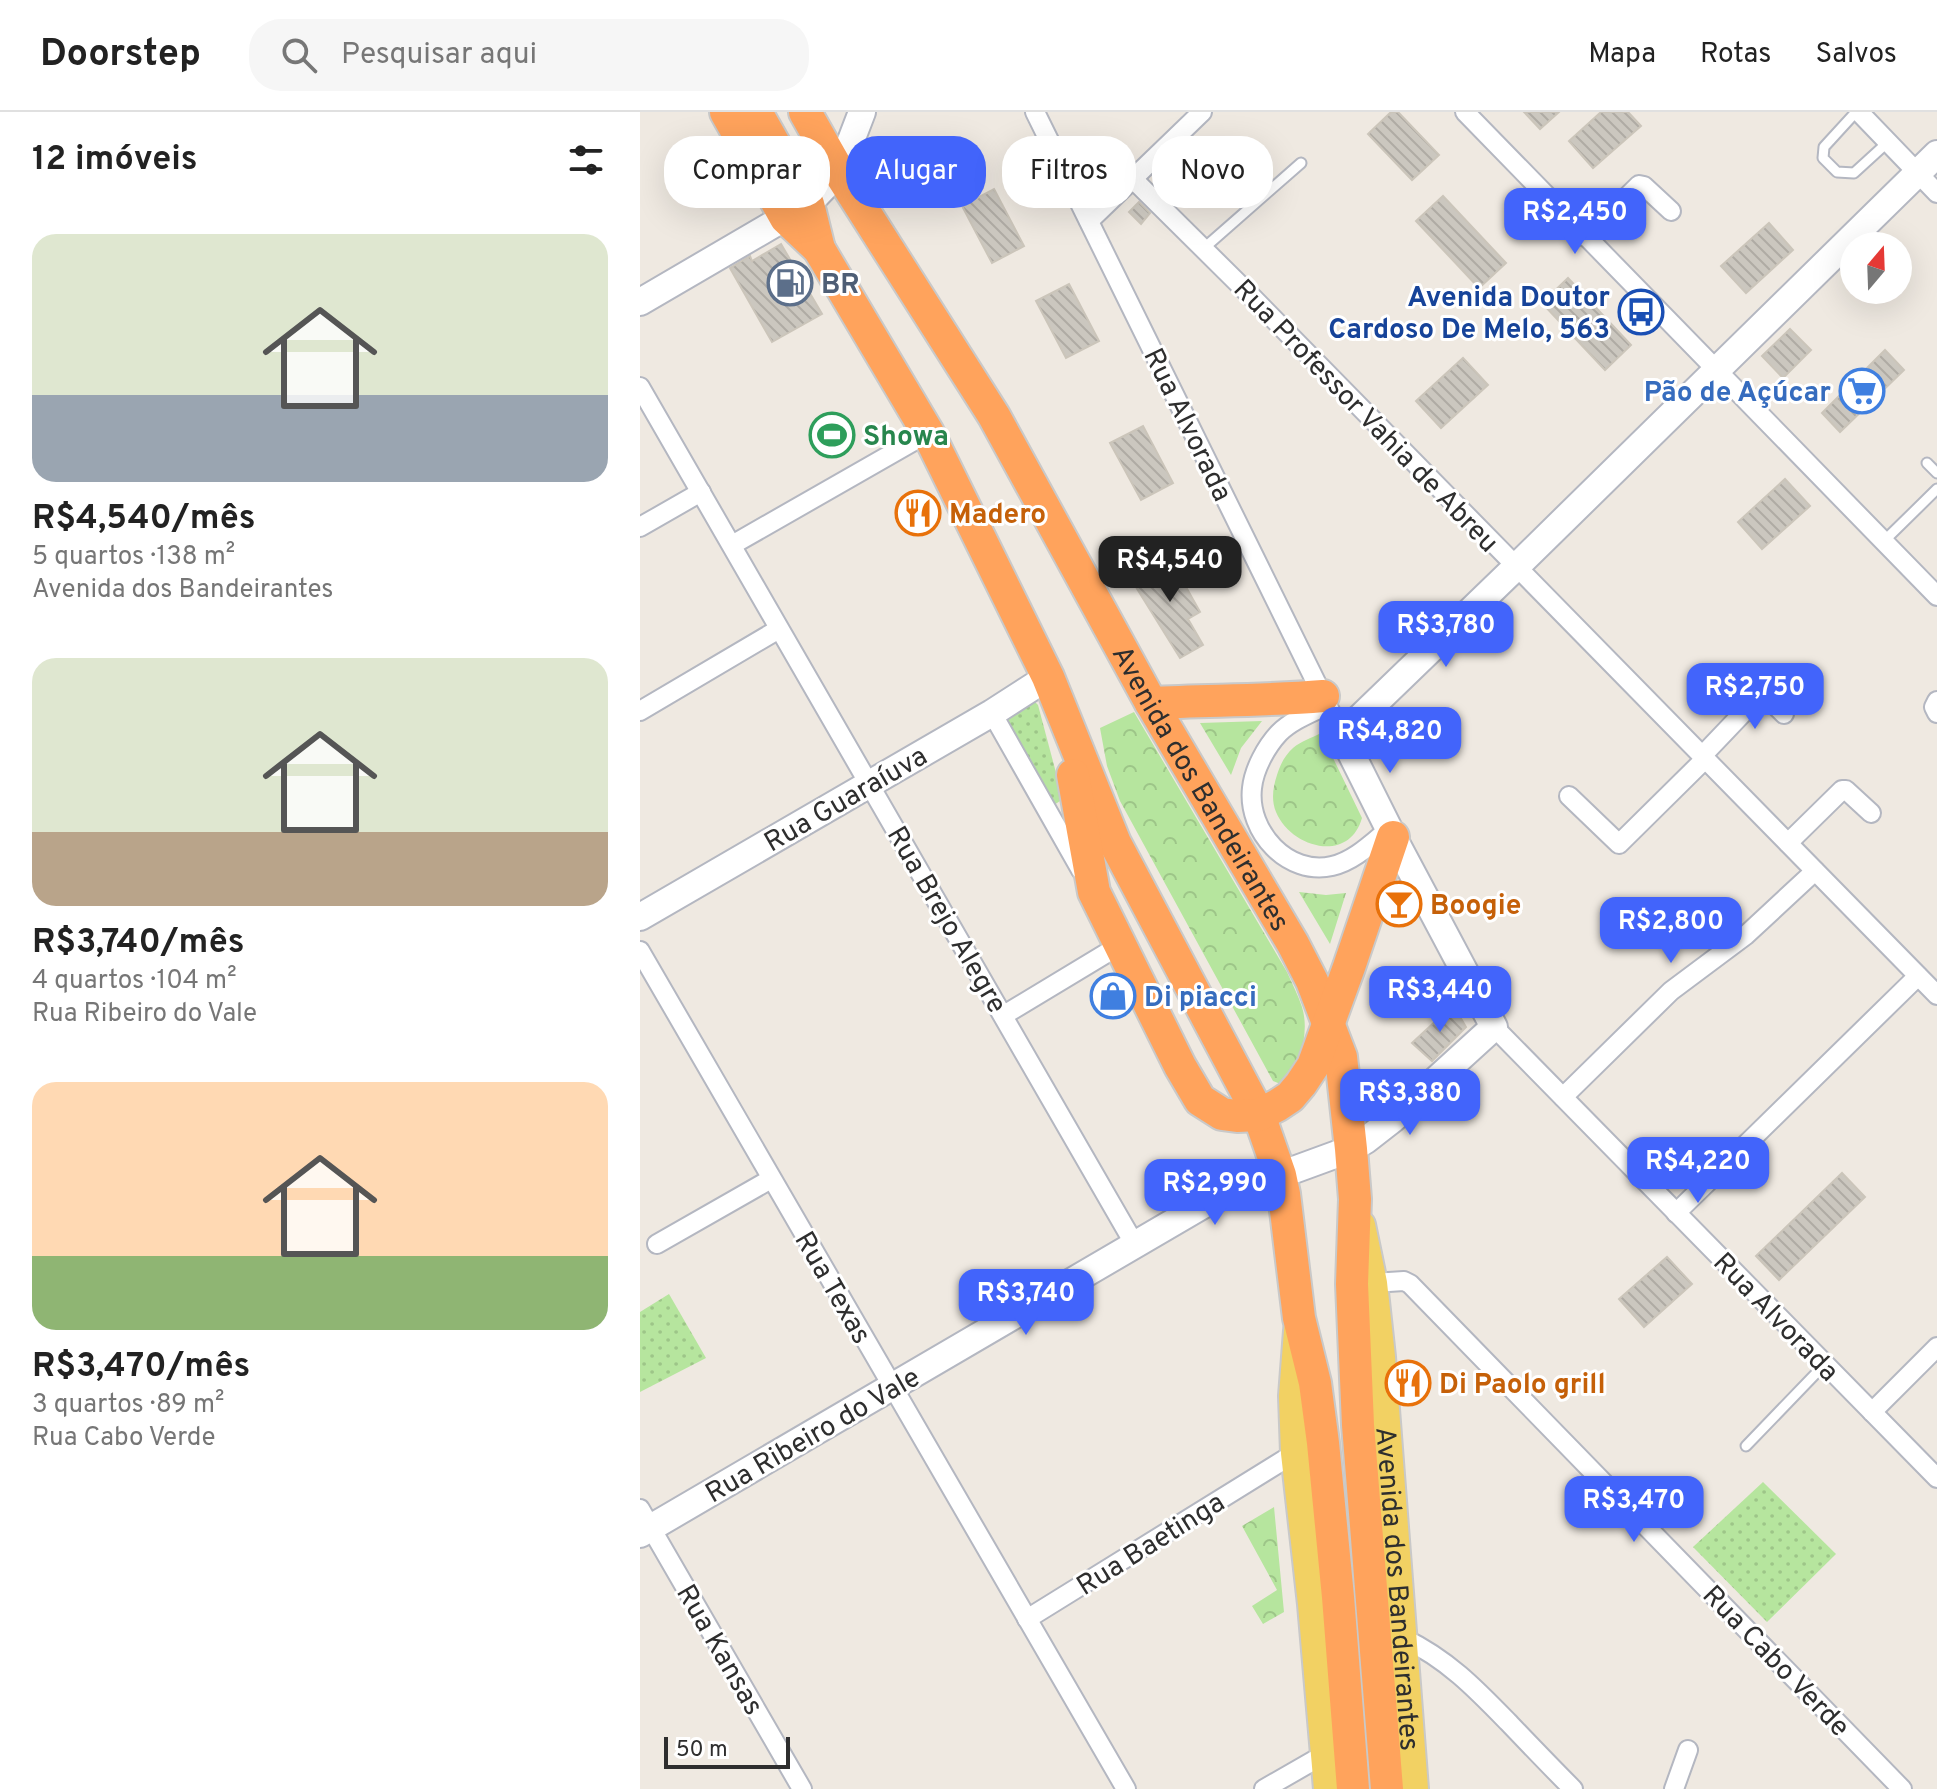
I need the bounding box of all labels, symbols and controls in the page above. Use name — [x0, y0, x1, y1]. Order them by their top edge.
search box — [249, 19, 809, 91]
text: Doorstep — [40, 31, 201, 80]
icon: search — [277, 33, 321, 77]
text: Pesquisar aqui — [341, 37, 537, 74]
text: Mapa — [1588, 37, 1656, 73]
text: Rotas — [1700, 37, 1771, 73]
text: Salvos — [1815, 37, 1897, 73]
chip: Comprar — [664, 136, 830, 208]
chip: Alugar — [846, 136, 986, 208]
chip: Filtros — [1002, 136, 1136, 208]
chip: Novo — [1152, 136, 1273, 208]
icon: filters — [564, 138, 608, 182]
text: 12 imóveis — [32, 139, 198, 182]
pin: R$2,450 — [1501, 188, 1649, 256]
text: R$2,450 — [1522, 197, 1628, 230]
north arrow — [1840, 232, 1912, 304]
map controls — [1840, 232, 1912, 304]
fuel station icon: BR — [766, 259, 814, 307]
place label: BR — [821, 268, 860, 304]
street label: Rua Professor Vahia de Abreu — [1224, 273, 1505, 562]
place label: Avenida Doutor Cardoso De Melo, 563 — [1328, 281, 1610, 349]
icon: home — [248, 286, 392, 430]
bus stop icon: Avenida Doutor Cardoso De Melo, 563 — [1617, 288, 1665, 336]
street label: Rua Alvorada — [1134, 343, 1239, 508]
supermarket icon: Pão de Açúcar — [1838, 367, 1886, 415]
place label: Pão de Açúcar — [1644, 376, 1831, 412]
sports icon: Showa — [808, 411, 856, 459]
place label: Showa — [863, 420, 949, 456]
restaurant icon: Madero — [894, 489, 942, 537]
text: R$4,540/mês — [32, 498, 256, 541]
place label: Madero — [949, 498, 1046, 534]
pin: R$4,540 — [1096, 536, 1244, 604]
text: 5 quartos · 138 m² — [32, 541, 235, 574]
text: R$4,540 — [1117, 545, 1223, 578]
text: Avenida dos Bandeirantes — [32, 574, 333, 607]
pin: R$3,780 — [1372, 601, 1520, 669]
text: R$3,780 — [1396, 610, 1496, 643]
street label: Avenida dos Bandeirantes — [1102, 640, 1297, 939]
pin: R$2,750 — [1681, 663, 1829, 731]
text: R$2,750 — [1705, 672, 1805, 705]
pin: R$4,820 — [1316, 707, 1464, 775]
icon: home — [248, 710, 392, 854]
text: R$4,820 — [1337, 716, 1443, 749]
street label: Rua Guaraíuva — [758, 739, 935, 862]
street label: Rua Brejo Alegre — [877, 820, 1014, 1021]
bar icon: Boogie — [1375, 880, 1423, 928]
place label: Boogie — [1430, 889, 1521, 925]
pin: R$2,800 — [1597, 897, 1745, 965]
text: R$2,800 — [1618, 906, 1724, 939]
text: R$3,740/mês — [32, 922, 244, 965]
text: 4 quartos · 104 m² — [32, 965, 237, 998]
pin: R$3,440 — [1366, 966, 1514, 1034]
shop icon: Di piacci — [1089, 972, 1137, 1020]
text: R$3,440 — [1387, 975, 1493, 1008]
place label: Di piacci — [1144, 981, 1257, 1017]
text: Rua Ribeiro do Vale — [32, 998, 257, 1031]
pin: R$3,380 — [1336, 1069, 1484, 1137]
text: R$3,380 — [1358, 1078, 1462, 1111]
icon: home — [248, 1134, 392, 1278]
pin: R$4,220 — [1624, 1137, 1772, 1205]
text: R$4,220 — [1645, 1146, 1751, 1179]
pin: R$2,990 — [1141, 1159, 1289, 1227]
text: R$2,990 — [1162, 1168, 1268, 1201]
street label: Rua Texas — [785, 1226, 878, 1351]
street label: Rua Alvorada — [1704, 1246, 1846, 1390]
pin: R$3,740 — [952, 1269, 1100, 1337]
text: R$3,740 — [977, 1278, 1075, 1311]
text: R$3,470/mês — [32, 1346, 250, 1389]
restaurant icon: Di Paolo grill — [1384, 1359, 1432, 1407]
street label: Rua Ribeiro do Vale — [700, 1360, 927, 1513]
place label: Di Paolo grill — [1439, 1368, 1606, 1404]
text: 3 quartos · 89 m² — [32, 1389, 224, 1422]
text: Rua Cabo Verde — [32, 1422, 215, 1455]
street label: Avenida dos Bandeirantes — [1365, 1426, 1426, 1752]
pin: R$3,470 — [1560, 1476, 1708, 1544]
text: R$3,470 — [1583, 1485, 1685, 1518]
street label: Rua Baetinga — [1071, 1486, 1232, 1605]
street label: Rua Kansas — [667, 1579, 770, 1722]
street label: Rua Cabo Verde — [1693, 1579, 1856, 1746]
scale bar — [664, 1733, 790, 1769]
text: 50 m — [676, 1737, 728, 1764]

